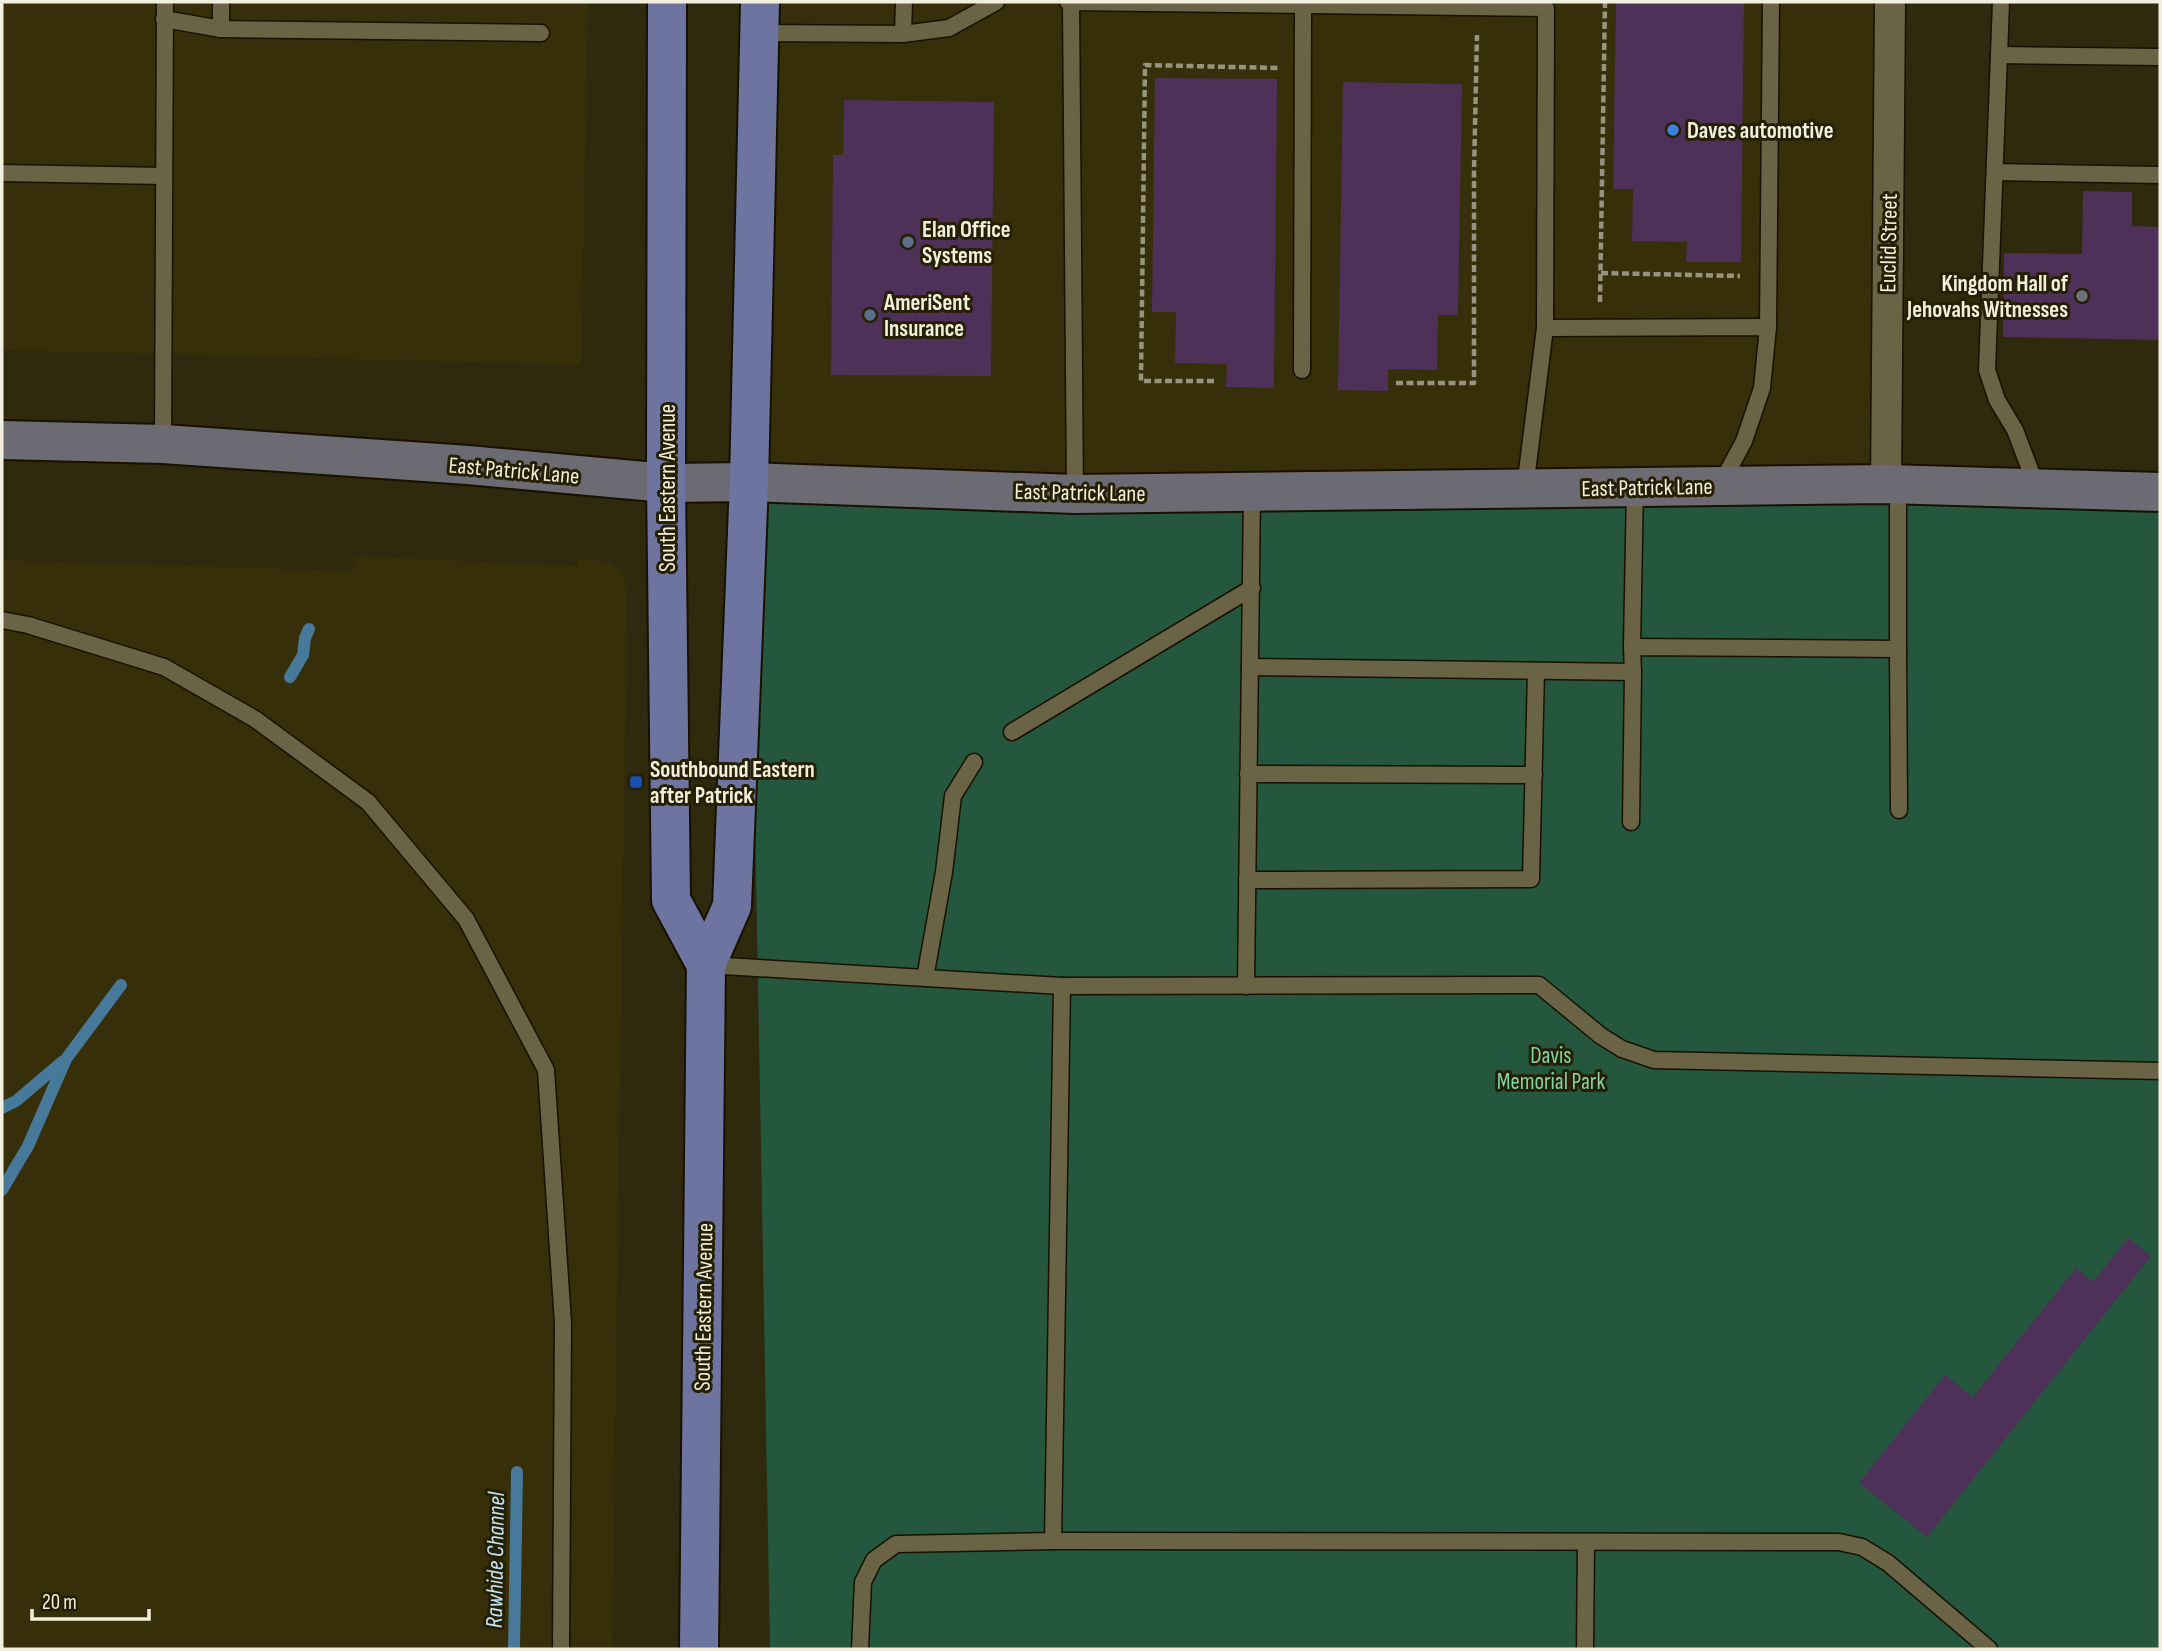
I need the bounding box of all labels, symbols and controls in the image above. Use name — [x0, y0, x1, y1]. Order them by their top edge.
place label: Daves automotive — [1687, 117, 1833, 145]
marker: Daves automotive — [1665, 122, 1681, 138]
street label: Euclid Street — [1874, 193, 1904, 293]
place label: Elan Office Systems — [922, 216, 1011, 270]
marker: Elan Office Systems — [900, 234, 916, 250]
place label: Kingdom Hall of Jehovahs Witnesses — [1906, 270, 2069, 324]
marker: Kingdom Hall of Jehovahs Witnesses — [2074, 288, 2090, 304]
place label: AmeriSent Insurance — [883, 289, 971, 343]
marker: AmeriSent Insurance — [862, 307, 878, 323]
street label: South Eastern Avenue — [654, 404, 682, 572]
street label: East Patrick Lane — [447, 451, 580, 491]
street label: East Patrick Lane — [1581, 473, 1713, 503]
street label: East Patrick Lane — [1014, 478, 1146, 508]
place label: Southbound Eastern after Patrick — [650, 756, 815, 810]
marker: Southbound Eastern after Patrick — [628, 774, 644, 790]
park label: Davis Memorial Park — [1497, 1042, 1605, 1096]
street label: South Eastern Avenue — [689, 1223, 719, 1391]
water label: Rawhide Channel — [480, 1491, 511, 1628]
scale bar — [32, 1578, 149, 1622]
text: 20 m — [42, 1590, 77, 1615]

